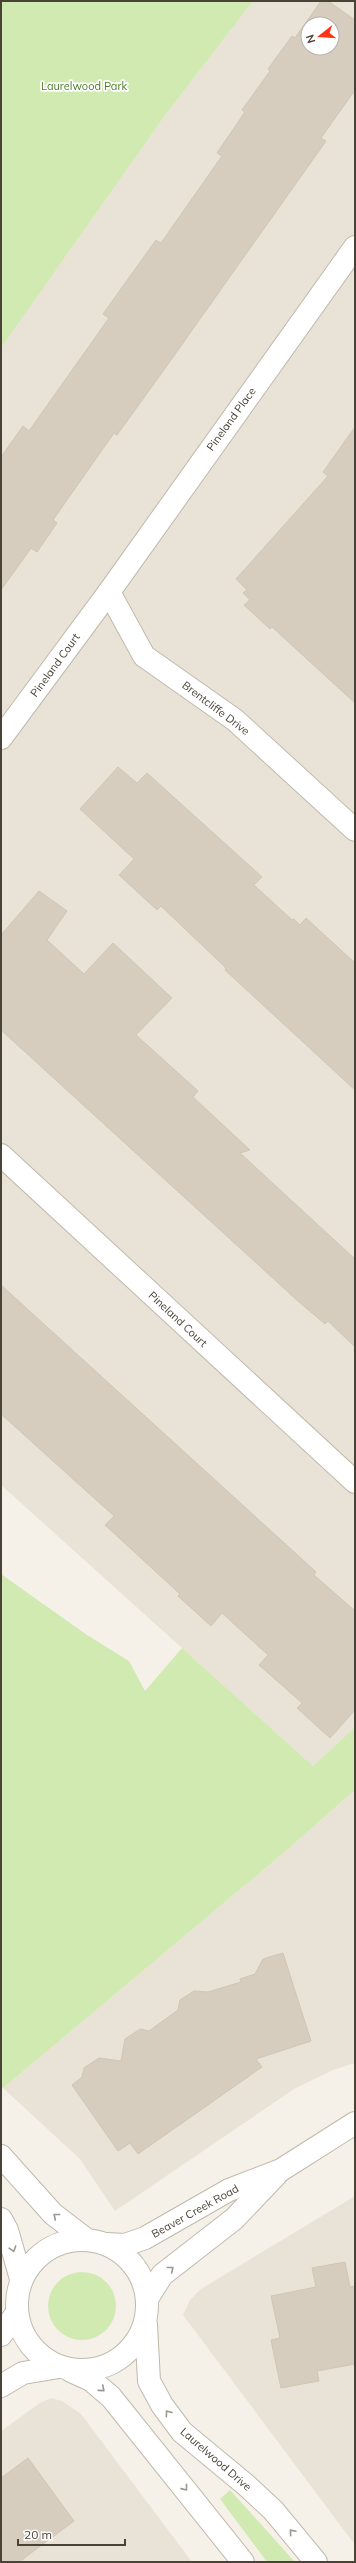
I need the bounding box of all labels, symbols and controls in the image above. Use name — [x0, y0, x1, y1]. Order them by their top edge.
north arrow — [300, 16, 340, 56]
text: N — [303, 33, 318, 45]
park label: Laurelwood Park — [41, 79, 127, 93]
street label: Pineland Place — [203, 385, 259, 453]
street label: Pineland Court — [27, 630, 83, 700]
street label: Brentcliffe Drive — [180, 678, 253, 738]
street label: Pineland Court — [146, 1288, 210, 1350]
street label: Beaver Creek Road — [149, 2181, 241, 2241]
one-way arrow — [54, 2214, 61, 2221]
one-way arrow — [8, 2245, 17, 2252]
one-way arrow — [166, 2266, 173, 2273]
one-way arrow — [97, 2384, 104, 2391]
one-way arrow — [166, 2411, 173, 2418]
street label: Laurelwood Drive — [178, 2424, 254, 2494]
one-way arrow — [180, 2484, 187, 2491]
scale bar — [18, 2521, 125, 2547]
text: 20 m — [24, 2527, 52, 2542]
one-way arrow — [289, 2529, 296, 2536]

